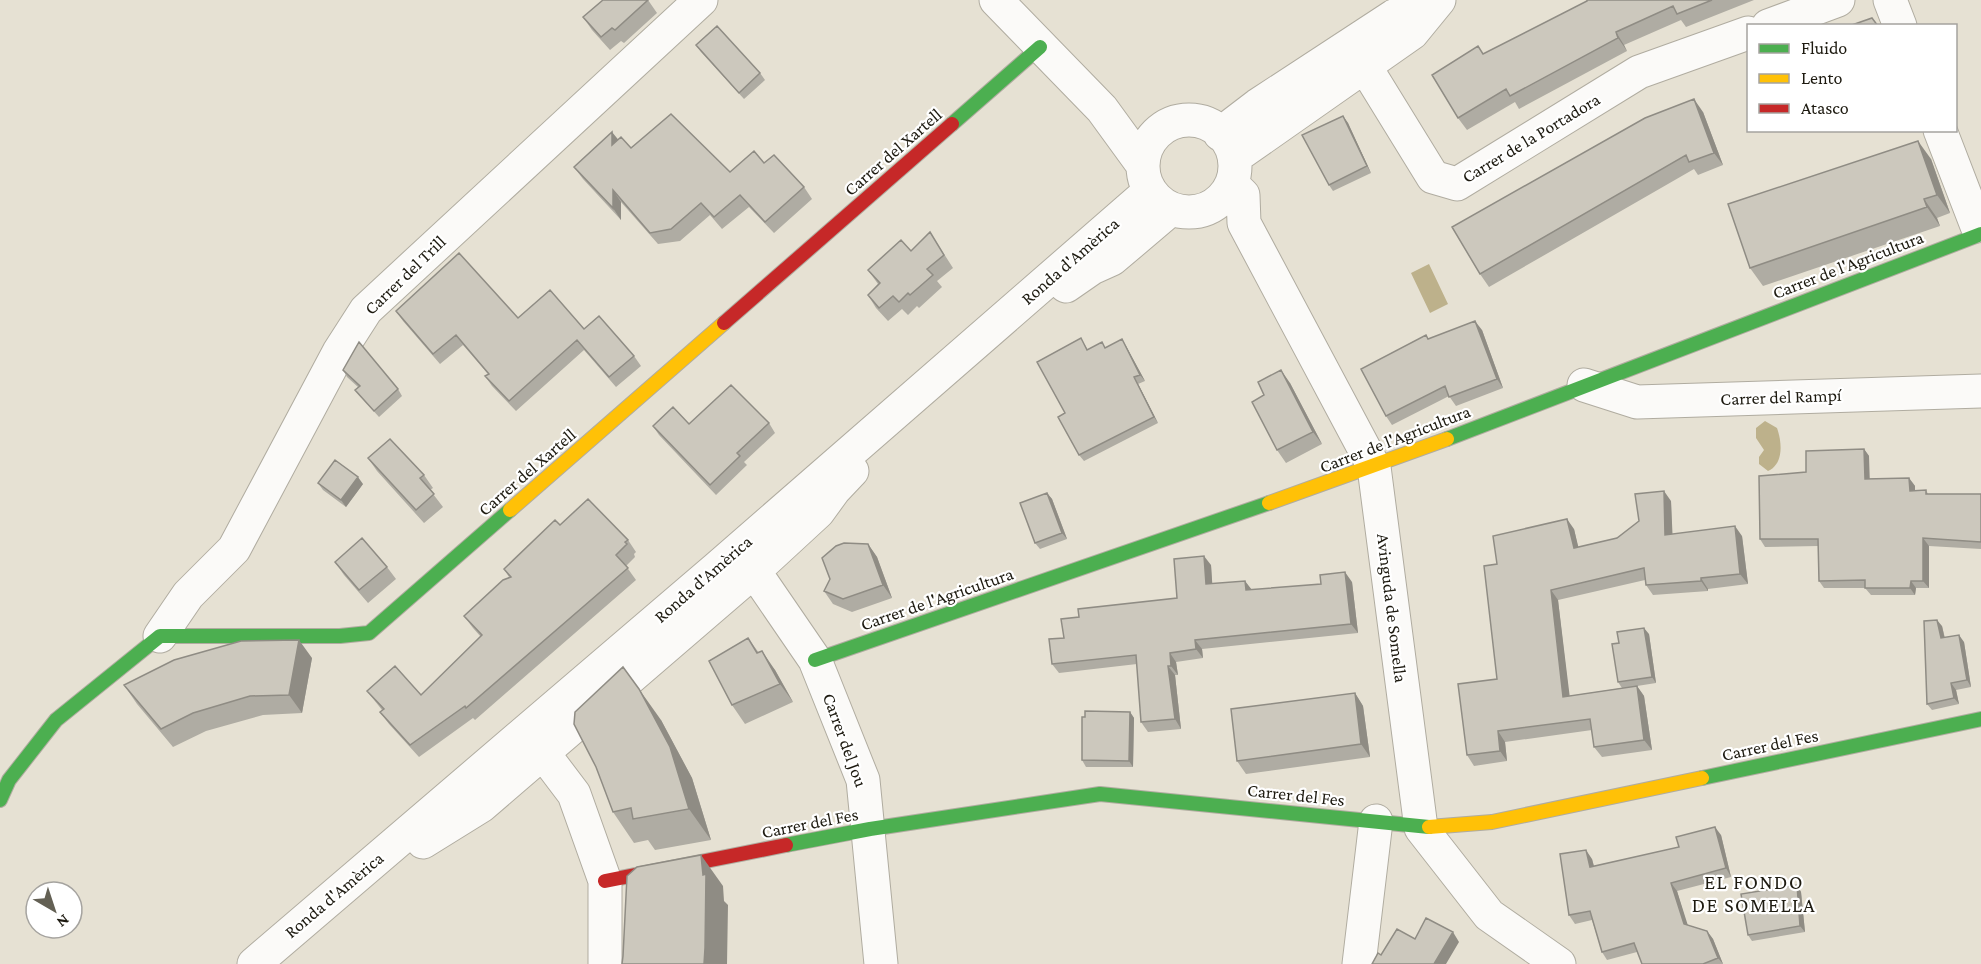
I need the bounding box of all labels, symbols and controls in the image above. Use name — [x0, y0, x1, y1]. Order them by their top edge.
legend — [1747, 24, 1957, 132]
text: Fluido — [1801, 38, 1847, 58]
text: Lento — [1801, 68, 1842, 88]
street label: Carrer de la Portadora — [1458, 89, 1604, 187]
text: Atasco — [1801, 98, 1849, 118]
street label: Carrer del Xartell — [840, 104, 946, 200]
street label: Ronda d'Amèrica — [1017, 213, 1123, 309]
street label: Carrer de l'Agricultura — [1770, 227, 1926, 303]
street label: Carrer del Trill — [360, 231, 450, 319]
street label: Carrer del Rampí — [1720, 385, 1843, 409]
street label: Carrer de l'Agricultura — [1317, 401, 1473, 477]
street label: Carrer del Xartell — [474, 424, 580, 520]
street label: Ronda d'Amèrica — [650, 531, 756, 627]
street label: Avinguda de Somella — [1373, 532, 1411, 684]
street label: Carrer de l'Agricultura — [858, 563, 1016, 635]
street label: Carrer del Jou — [819, 690, 871, 790]
street label: Carrer del Fes — [1720, 725, 1820, 765]
street label: Carrer del Fes — [1246, 780, 1346, 810]
street label: Carrer del Fes — [760, 804, 860, 842]
street label: Ronda d'Amèrica — [281, 848, 387, 942]
district label: EL FONDO DE SOMELLA — [1692, 871, 1816, 916]
north arrow — [24, 880, 84, 940]
text: N — [53, 911, 73, 931]

